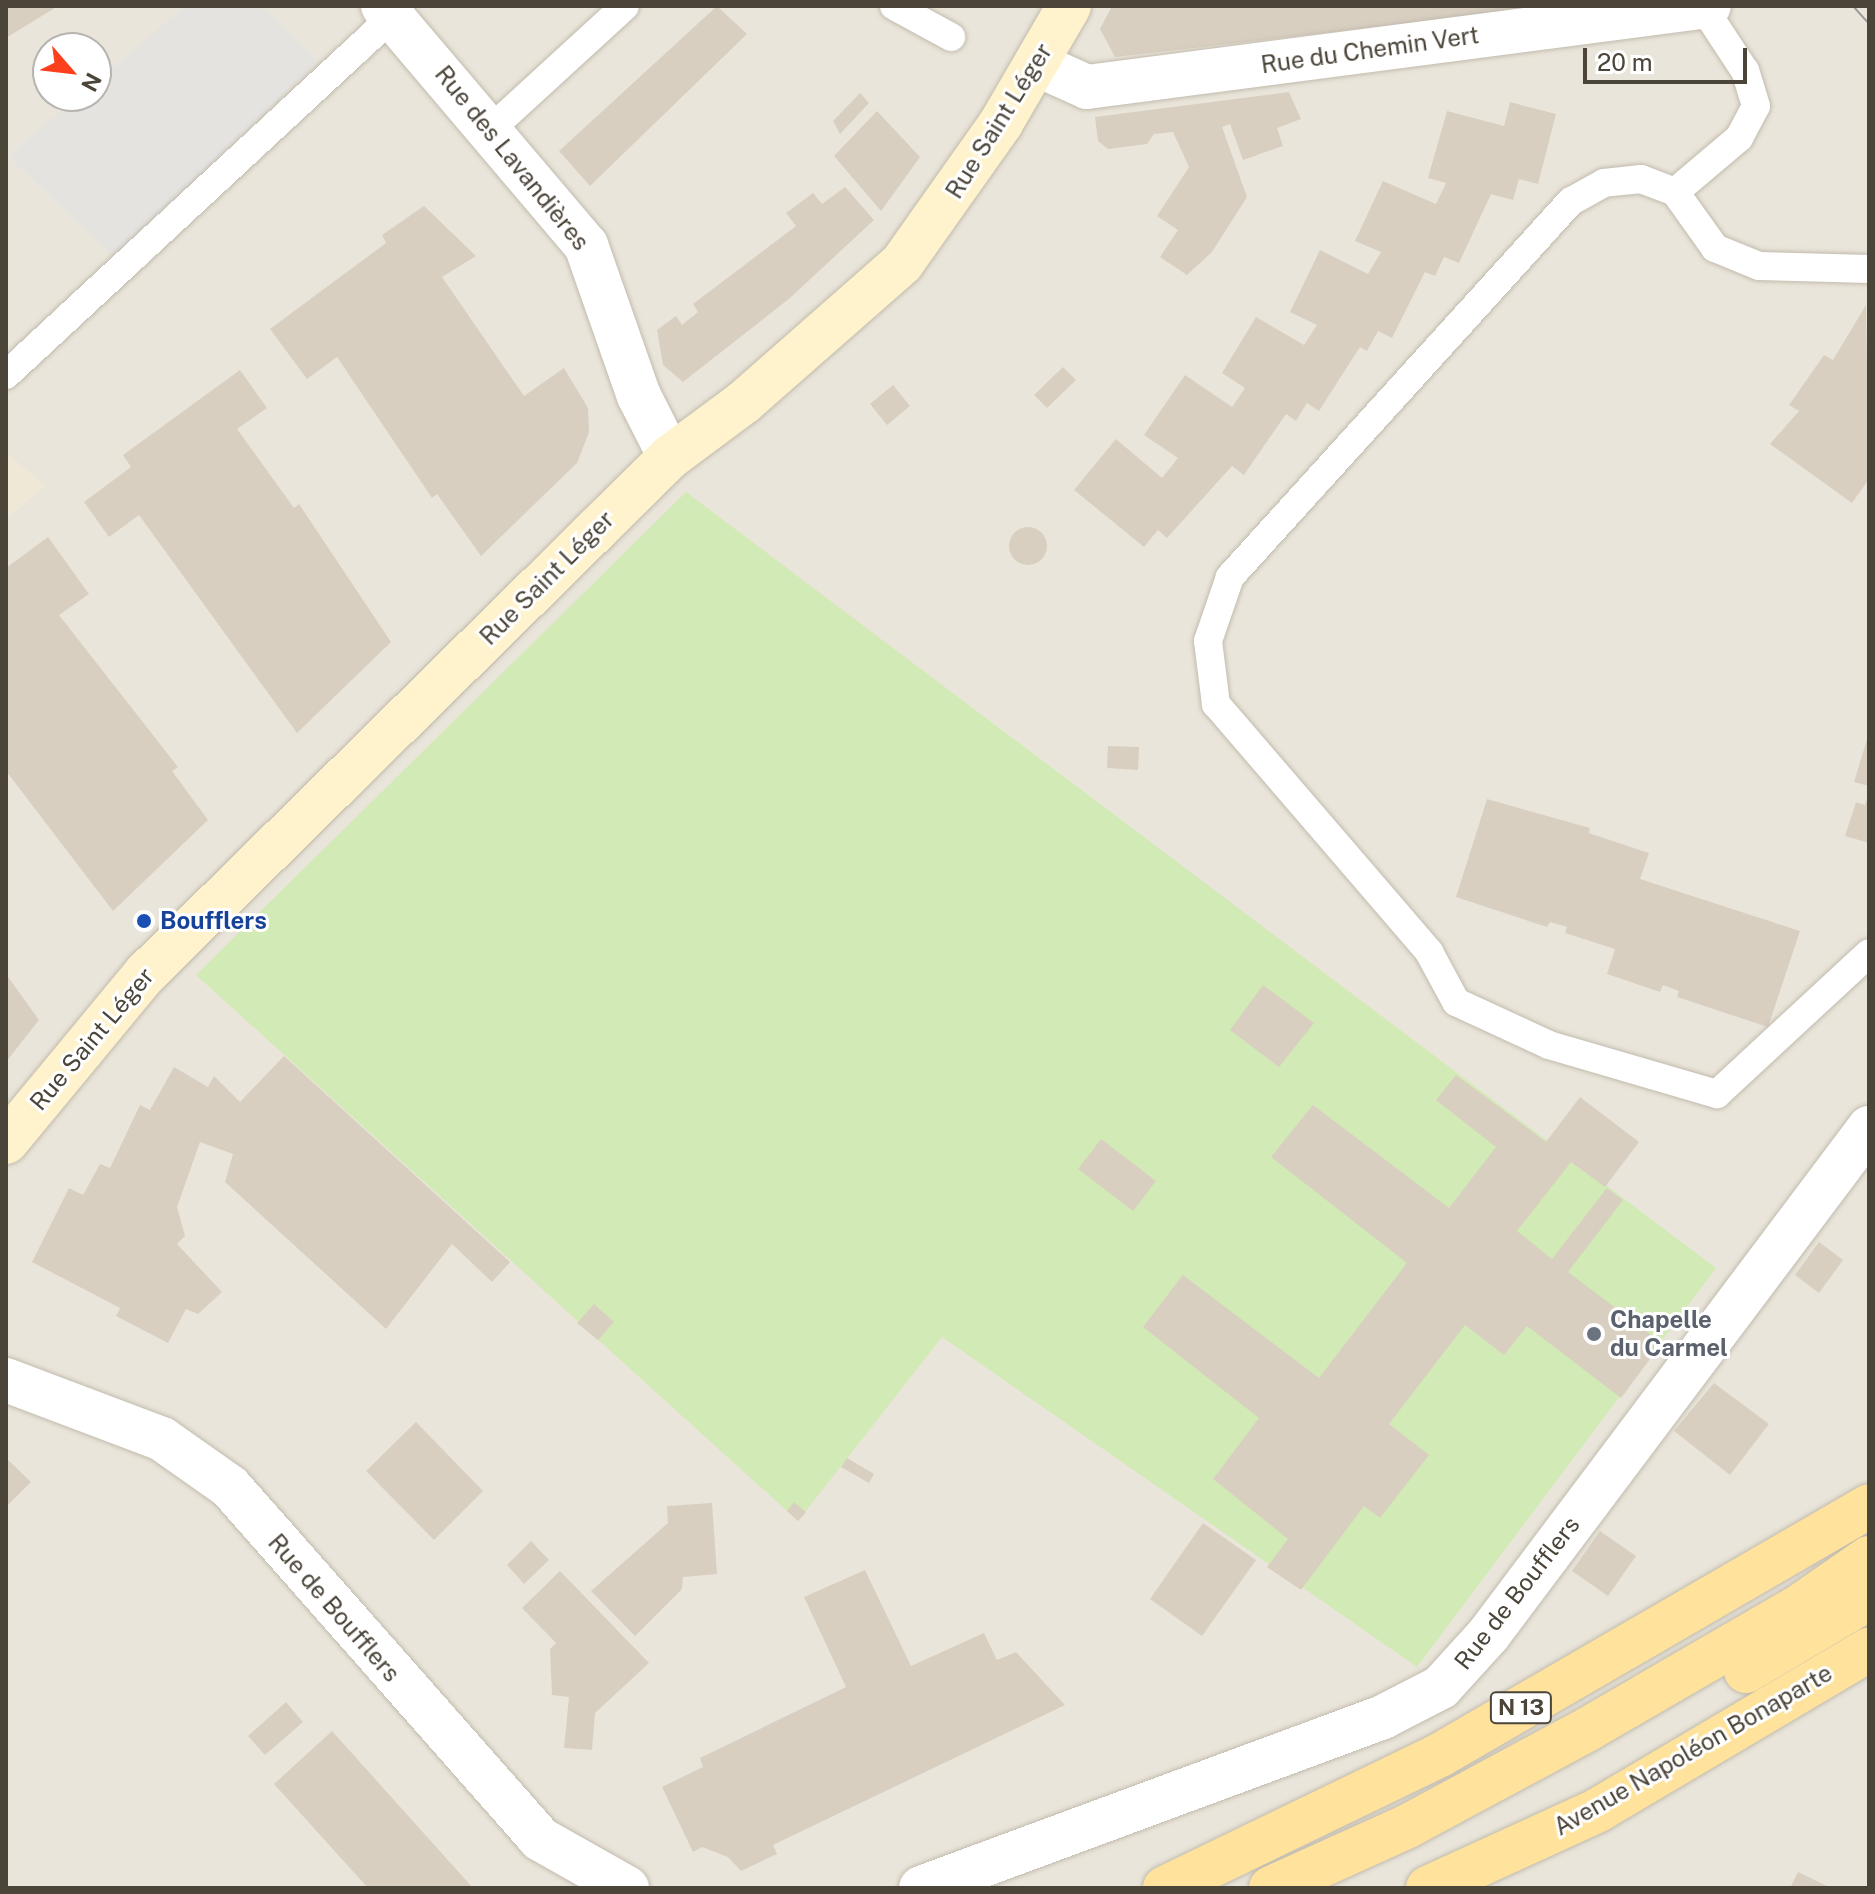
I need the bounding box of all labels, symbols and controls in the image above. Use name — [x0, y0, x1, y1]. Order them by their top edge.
street label: Rue du Chemin Vert — [1259, 20, 1481, 80]
north arrow — [32, 32, 112, 112]
scale bar — [1587, 32, 1751, 82]
street label: Rue Saint Léger — [940, 38, 1058, 204]
text: 20 m — [1597, 48, 1653, 76]
street label: Rue des Lavandières — [429, 60, 595, 256]
text: N — [76, 69, 107, 96]
street label: Rue Saint Léger — [474, 505, 620, 651]
place label: Boufflers — [160, 907, 267, 935]
marker: Boufflers — [135, 912, 153, 930]
street label: Rue Saint Léger — [24, 962, 160, 1116]
place label: Chapelle du Carmel — [1610, 1306, 1728, 1362]
marker: Chapelle du Carmel — [1585, 1325, 1603, 1343]
street label: Rue de Boufflers — [1448, 1511, 1586, 1675]
street label: Rue de Boufflers — [262, 1528, 406, 1688]
street label: Avenue Napoléon Bonaparte — [1549, 1658, 1837, 1842]
road number: N 13 — [1489, 1690, 1553, 1726]

